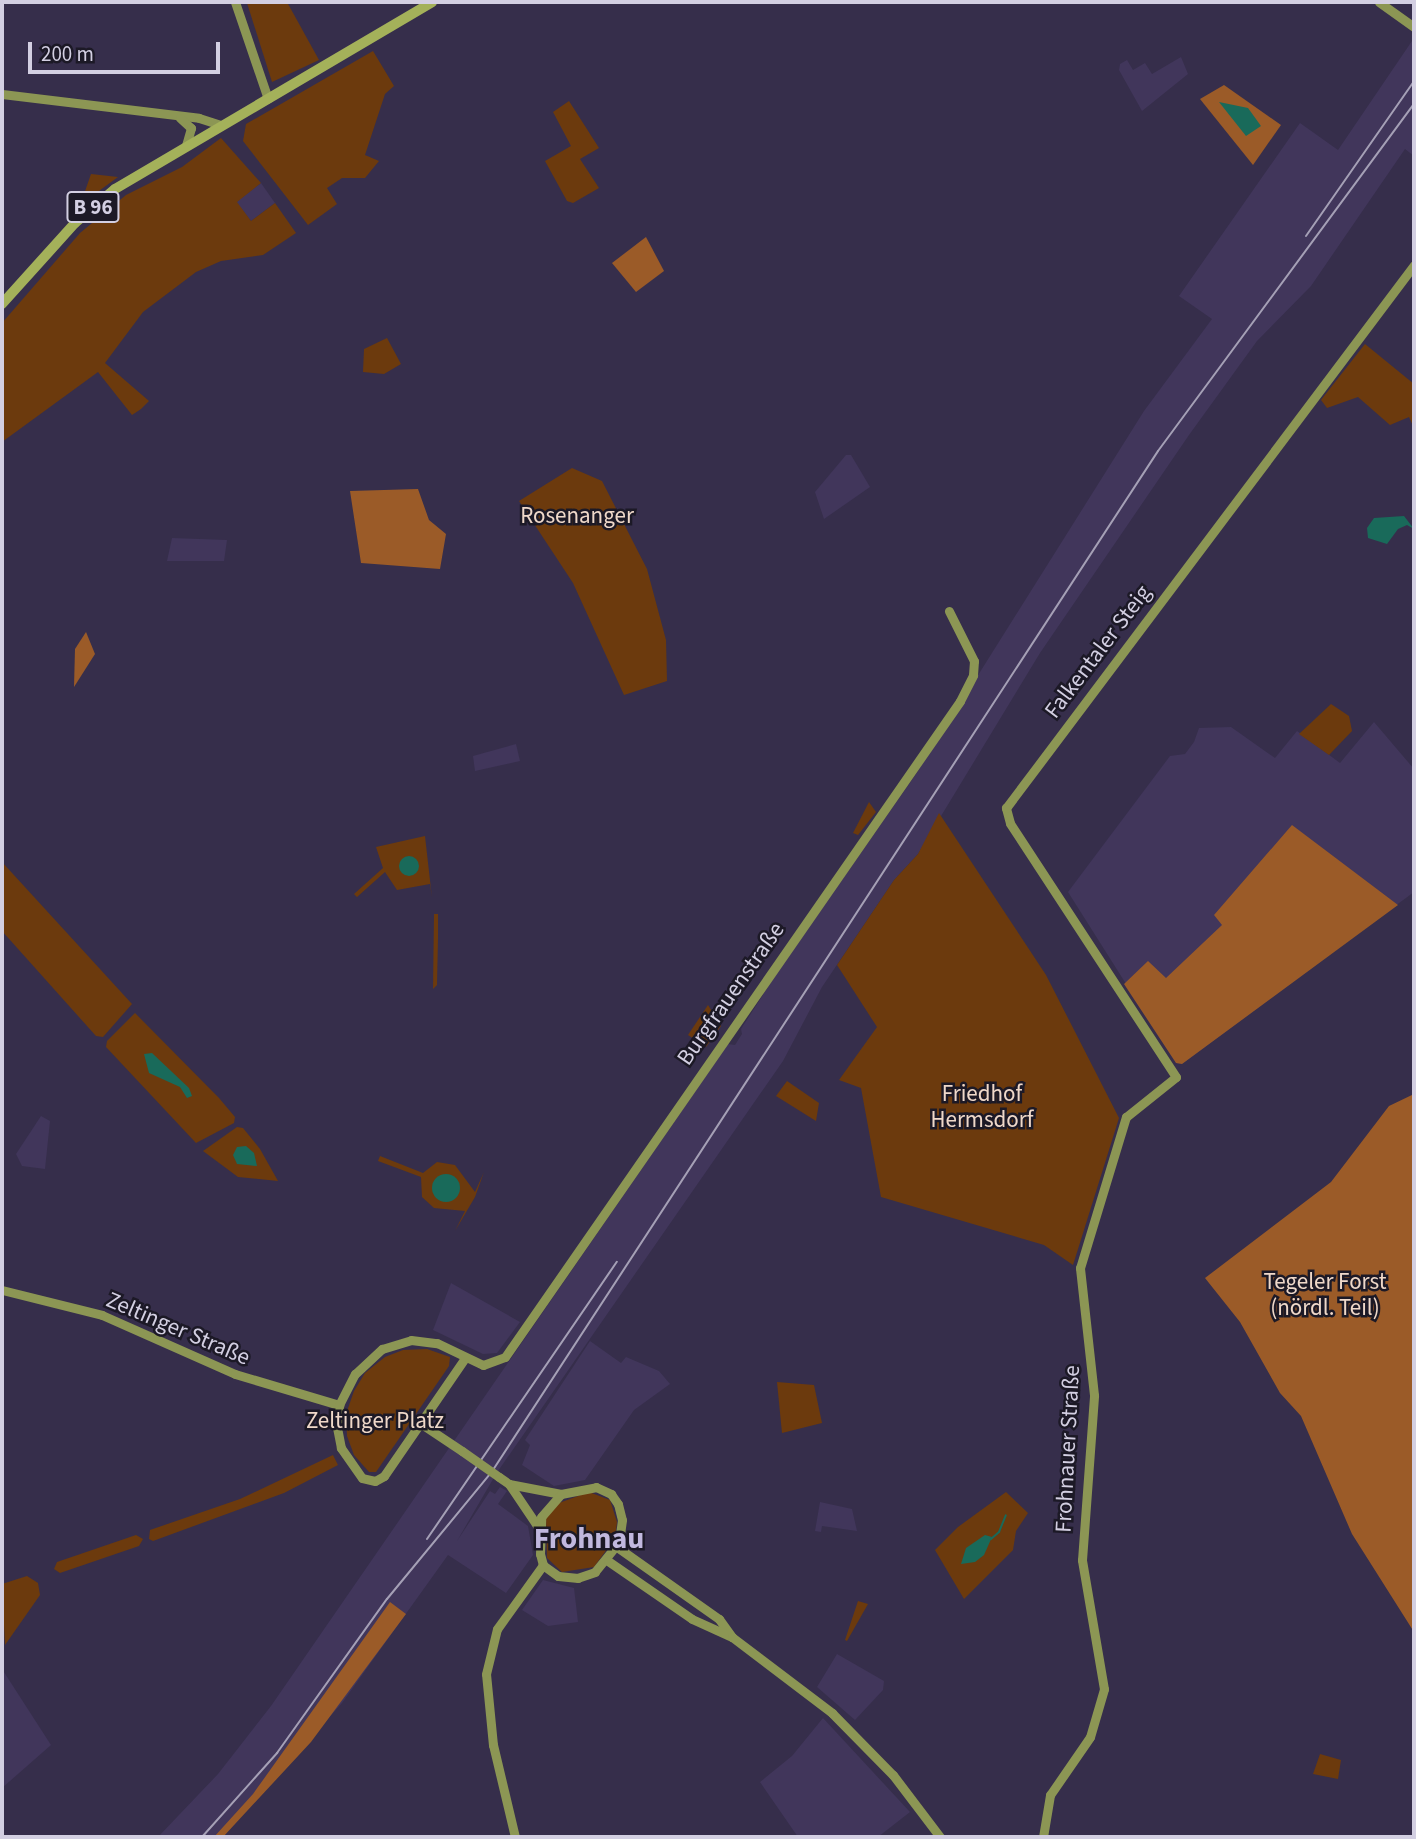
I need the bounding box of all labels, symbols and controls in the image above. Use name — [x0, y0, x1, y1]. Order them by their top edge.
scale bar — [32, 28, 224, 72]
text: 200 m — [41, 39, 94, 69]
road number: B 96 — [65, 190, 121, 224]
park label: Rosenanger — [520, 502, 634, 530]
street label: Falkentaler Steig — [1039, 580, 1157, 724]
street label: Burgfrauenstraße — [671, 917, 791, 1071]
park label: Friedhof Hermsdorf — [930, 1080, 1034, 1134]
park label: Tegeler Forst (nördl. Teil) — [1264, 1268, 1386, 1322]
street label: Zeltinger Straße — [102, 1286, 254, 1372]
street label: Frohnauer Straße — [1050, 1365, 1086, 1533]
park label: Zeltinger Platz — [306, 1407, 444, 1435]
district label: Frohnau — [534, 1521, 644, 1557]

